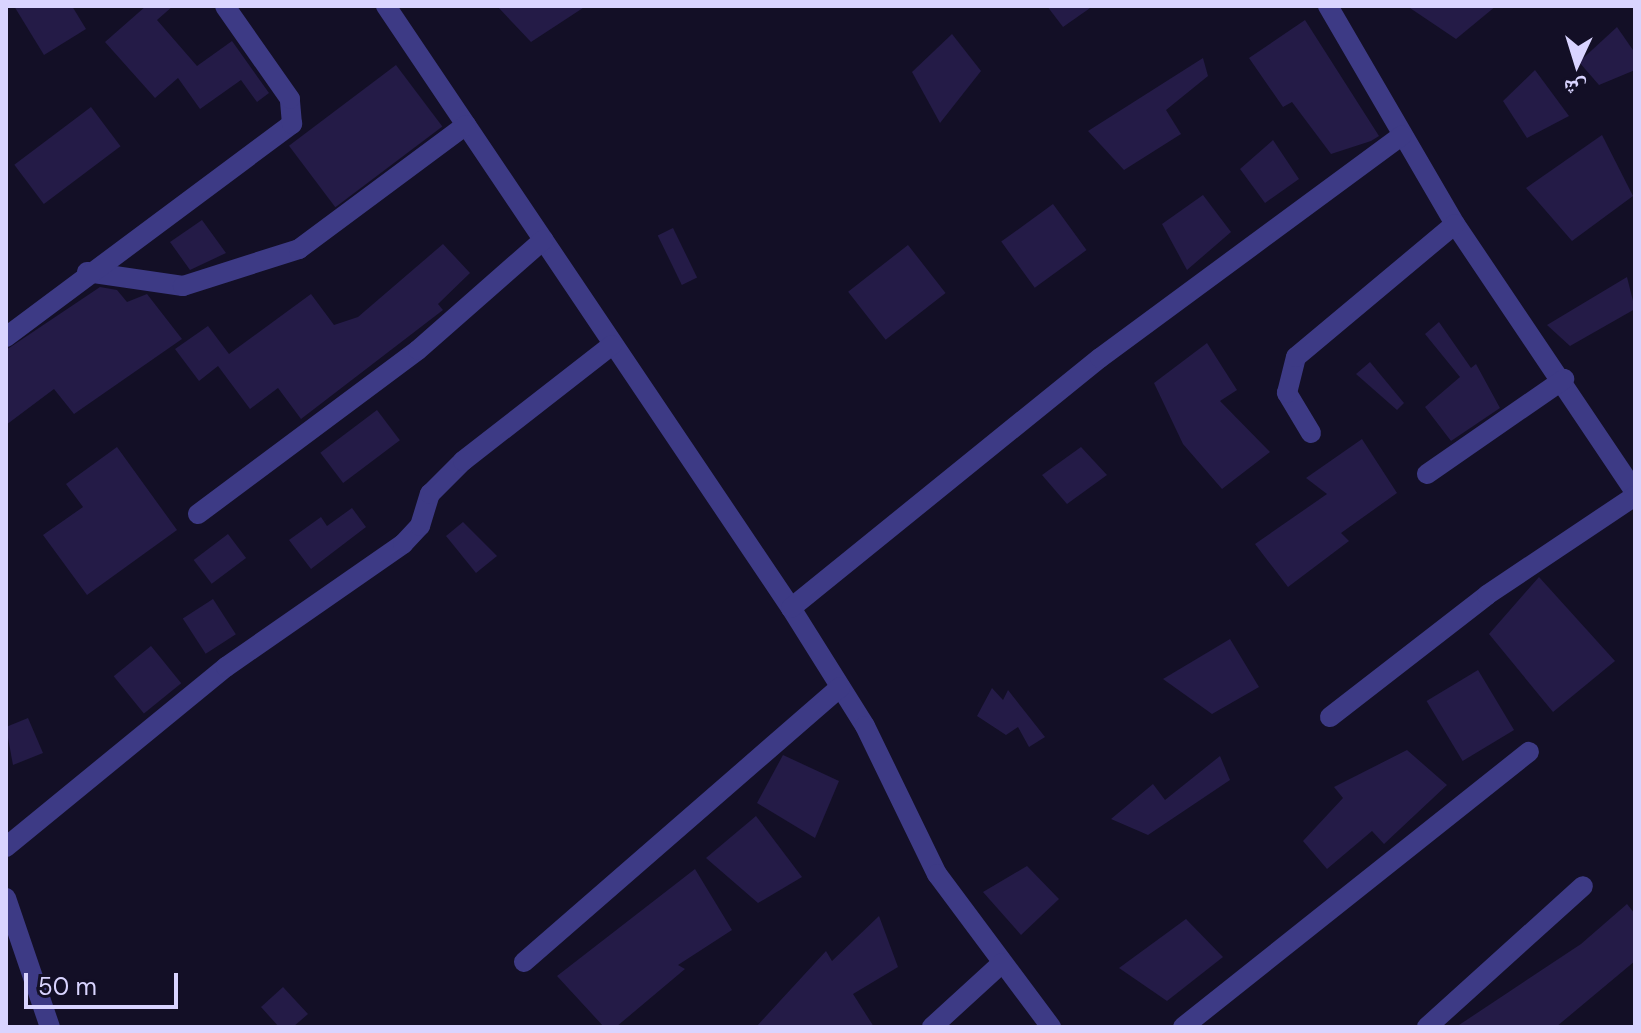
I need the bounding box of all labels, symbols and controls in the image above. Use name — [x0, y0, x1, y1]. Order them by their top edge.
north arrow — [1537, 24, 1617, 104]
text: ش — [1563, 73, 1588, 104]
scale bar — [28, 957, 182, 1007]
text: 50 m — [38, 971, 97, 1002]

